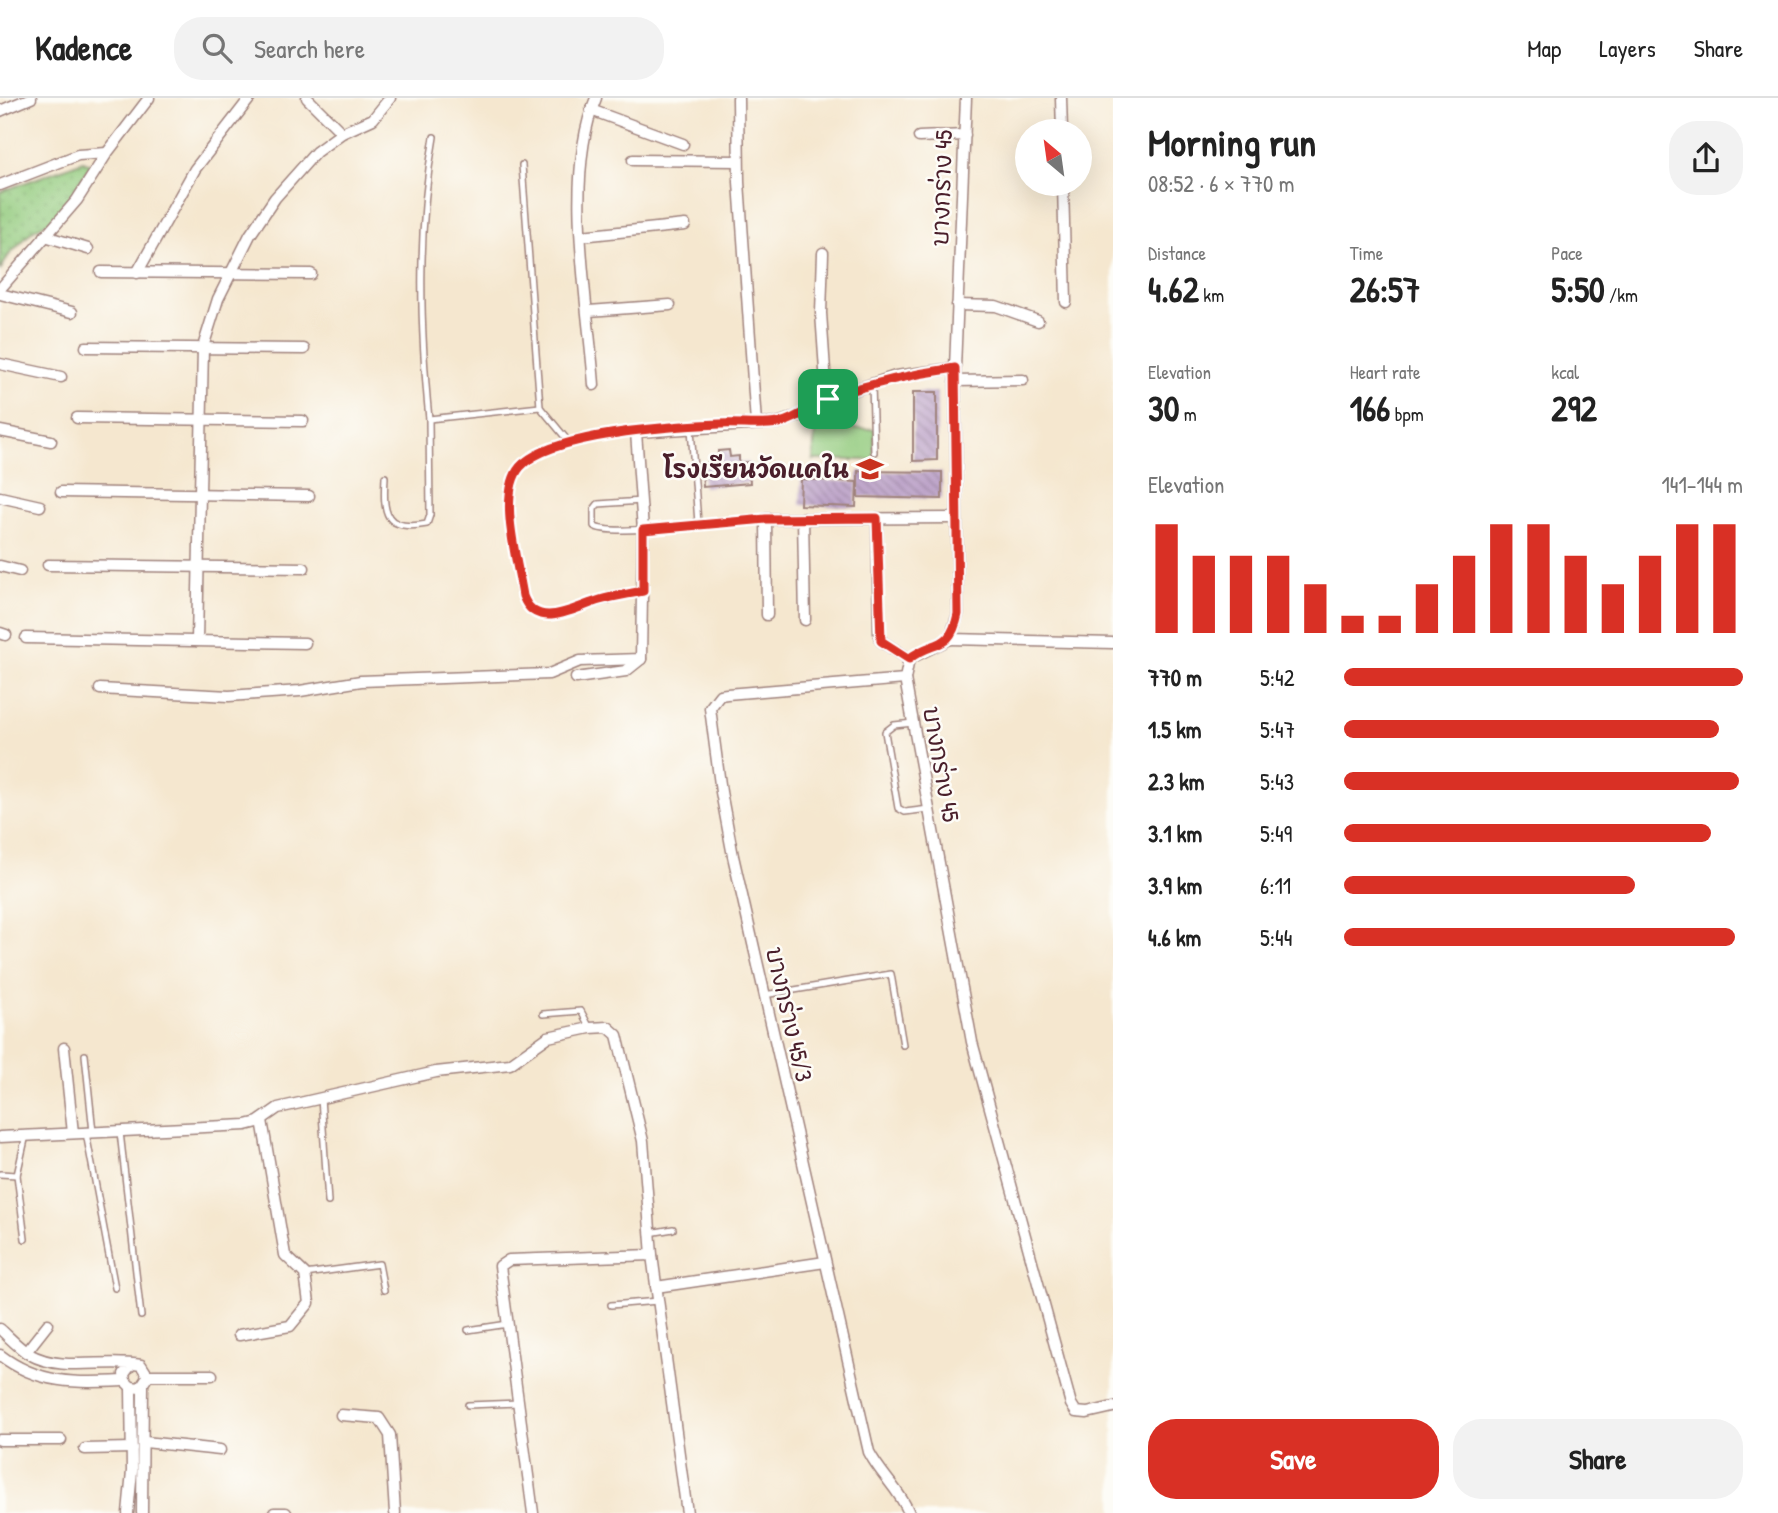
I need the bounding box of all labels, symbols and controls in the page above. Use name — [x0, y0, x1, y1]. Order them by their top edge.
search box — [174, 17, 664, 80]
text: Kadence — [35, 26, 132, 70]
icon: search — [198, 29, 236, 67]
text: Search here — [254, 31, 365, 66]
text: Map — [1527, 32, 1561, 64]
text: Layers — [1599, 32, 1656, 64]
text: Share — [1694, 32, 1743, 64]
text: Morning run — [1148, 116, 1316, 168]
north arrow — [1015, 119, 1092, 196]
map controls — [1015, 119, 1092, 196]
button: share — [1669, 121, 1743, 195]
street label: บางกร่าง 45 — [923, 129, 959, 247]
text: 08:52 · 6 × 770 m — [1148, 168, 1294, 199]
text: Distance — [1148, 240, 1206, 266]
text: Time — [1350, 240, 1383, 266]
text: Pace — [1551, 240, 1583, 266]
text: 4.62 — [1148, 266, 1199, 313]
text: 26:57 — [1350, 266, 1420, 313]
text: 5:50 — [1551, 266, 1605, 313]
text: km — [1199, 282, 1224, 308]
text: /km — [1605, 282, 1638, 308]
text: Elevation — [1148, 359, 1211, 385]
text: Heart rate — [1350, 359, 1421, 385]
text: kcal — [1551, 359, 1579, 385]
pin — [798, 369, 858, 429]
icon: arrive — [809, 380, 847, 418]
text: 30 — [1148, 385, 1179, 432]
text: 166 — [1350, 385, 1390, 432]
text: 292 — [1551, 385, 1597, 432]
text: m — [1179, 401, 1197, 427]
text: bpm — [1390, 401, 1424, 427]
place label: โรงเรียนวัดแคใน — [662, 453, 849, 485]
school or university icon: โรงเรียนวัดแคใน — [855, 454, 885, 484]
text: Elevation — [1148, 469, 1224, 500]
text: 141–144 m — [1661, 469, 1743, 500]
text: 770 m — [1148, 662, 1202, 693]
text: 5:42 — [1260, 662, 1294, 693]
street label: บางกร่าง 45 — [916, 704, 968, 824]
text: 1.5 km — [1148, 714, 1201, 745]
text: 5:47 — [1260, 714, 1295, 745]
text: 2.3 km — [1148, 766, 1204, 797]
text: 5:43 — [1260, 766, 1294, 797]
text: 3.1 km — [1148, 818, 1202, 849]
text: 5:49 — [1260, 818, 1292, 849]
text: 3.9 km — [1148, 870, 1202, 901]
text: 6:11 — [1260, 870, 1291, 901]
text: 4.6 km — [1148, 922, 1201, 953]
text: 5:44 — [1260, 922, 1292, 953]
street label: บางกร่าง 45/3 — [759, 943, 821, 1085]
button: Save — [1148, 1419, 1439, 1499]
button: Share — [1453, 1419, 1743, 1499]

